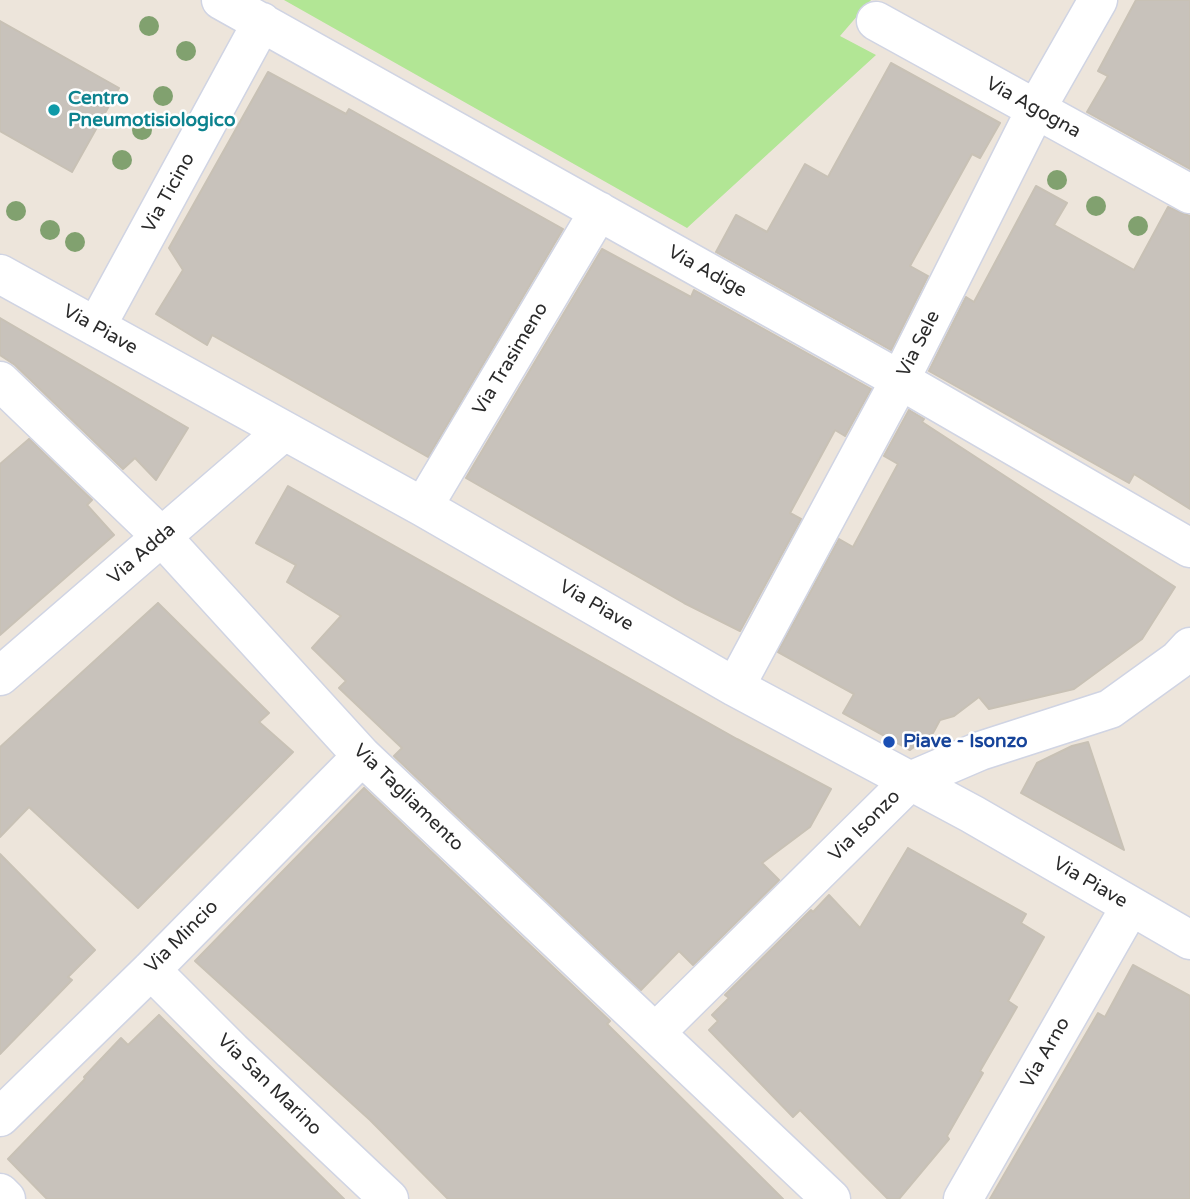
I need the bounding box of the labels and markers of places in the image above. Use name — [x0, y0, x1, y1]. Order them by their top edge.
place label: Centro Pneumotisiologico — [68, 88, 235, 132]
marker: Centro Pneumotisiologico — [46, 102, 62, 118]
place label: Piave - Isonzo — [903, 731, 1028, 753]
marker: Piave - Isonzo — [881, 734, 897, 750]

